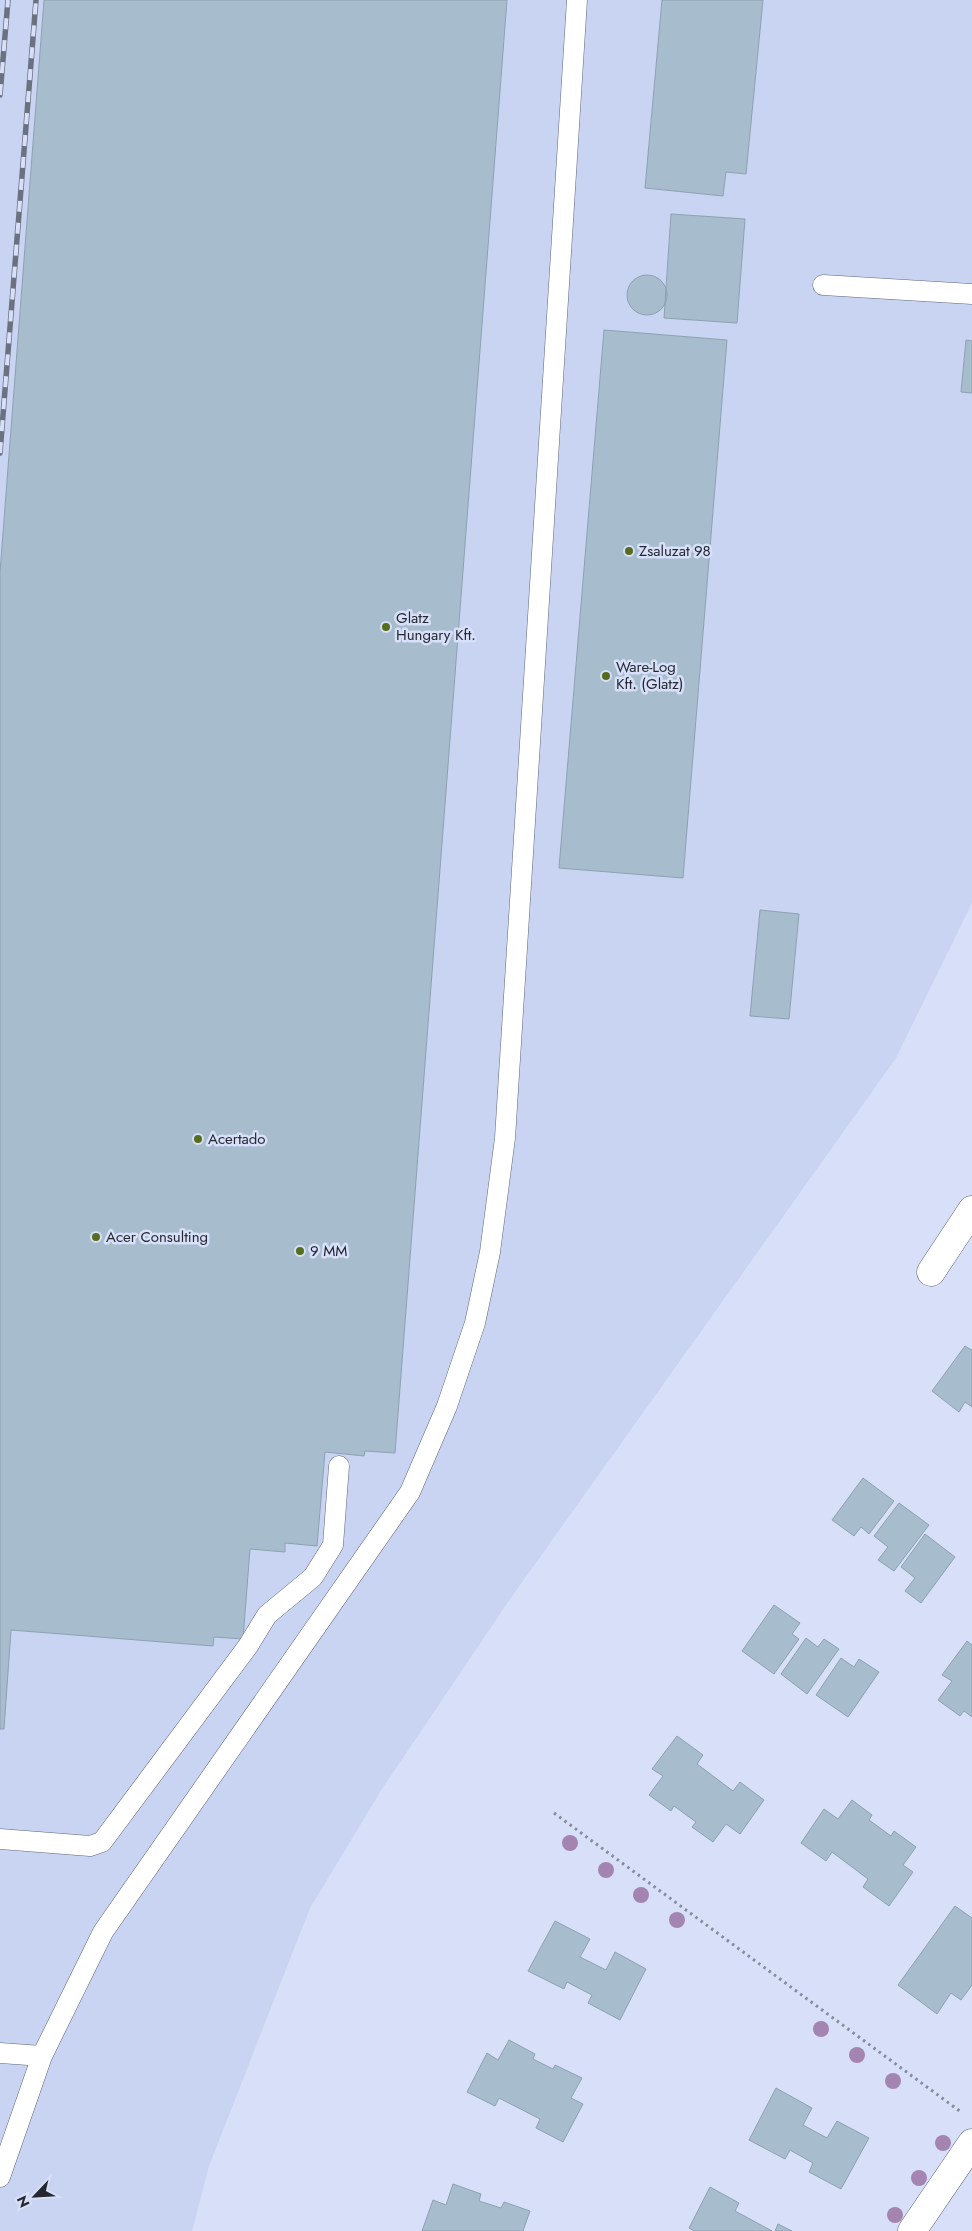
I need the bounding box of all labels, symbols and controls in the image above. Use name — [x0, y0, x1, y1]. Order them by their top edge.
place label: Zsaluzat 98 — [639, 540, 711, 562]
marker: Zsaluzat 98 — [623, 545, 635, 557]
place label: Glatz Hungary Kft. — [396, 607, 476, 646]
marker: Glatz Hungary Kft. — [380, 621, 392, 633]
place label: Ware-Log Kft. (Glatz) — [616, 656, 683, 695]
marker: Ware-Log Kft. (Glatz) — [600, 670, 612, 682]
place label: Acertado — [208, 1128, 266, 1150]
marker: Acertado — [192, 1133, 204, 1145]
place label: Acer Consulting — [106, 1226, 208, 1248]
marker: Acer Consulting — [90, 1231, 102, 1243]
place label: 9 MM — [310, 1240, 347, 1262]
marker: 9 MM — [294, 1245, 306, 1257]
north arrow — [10, 2171, 60, 2221]
text: N — [12, 2192, 35, 2211]

